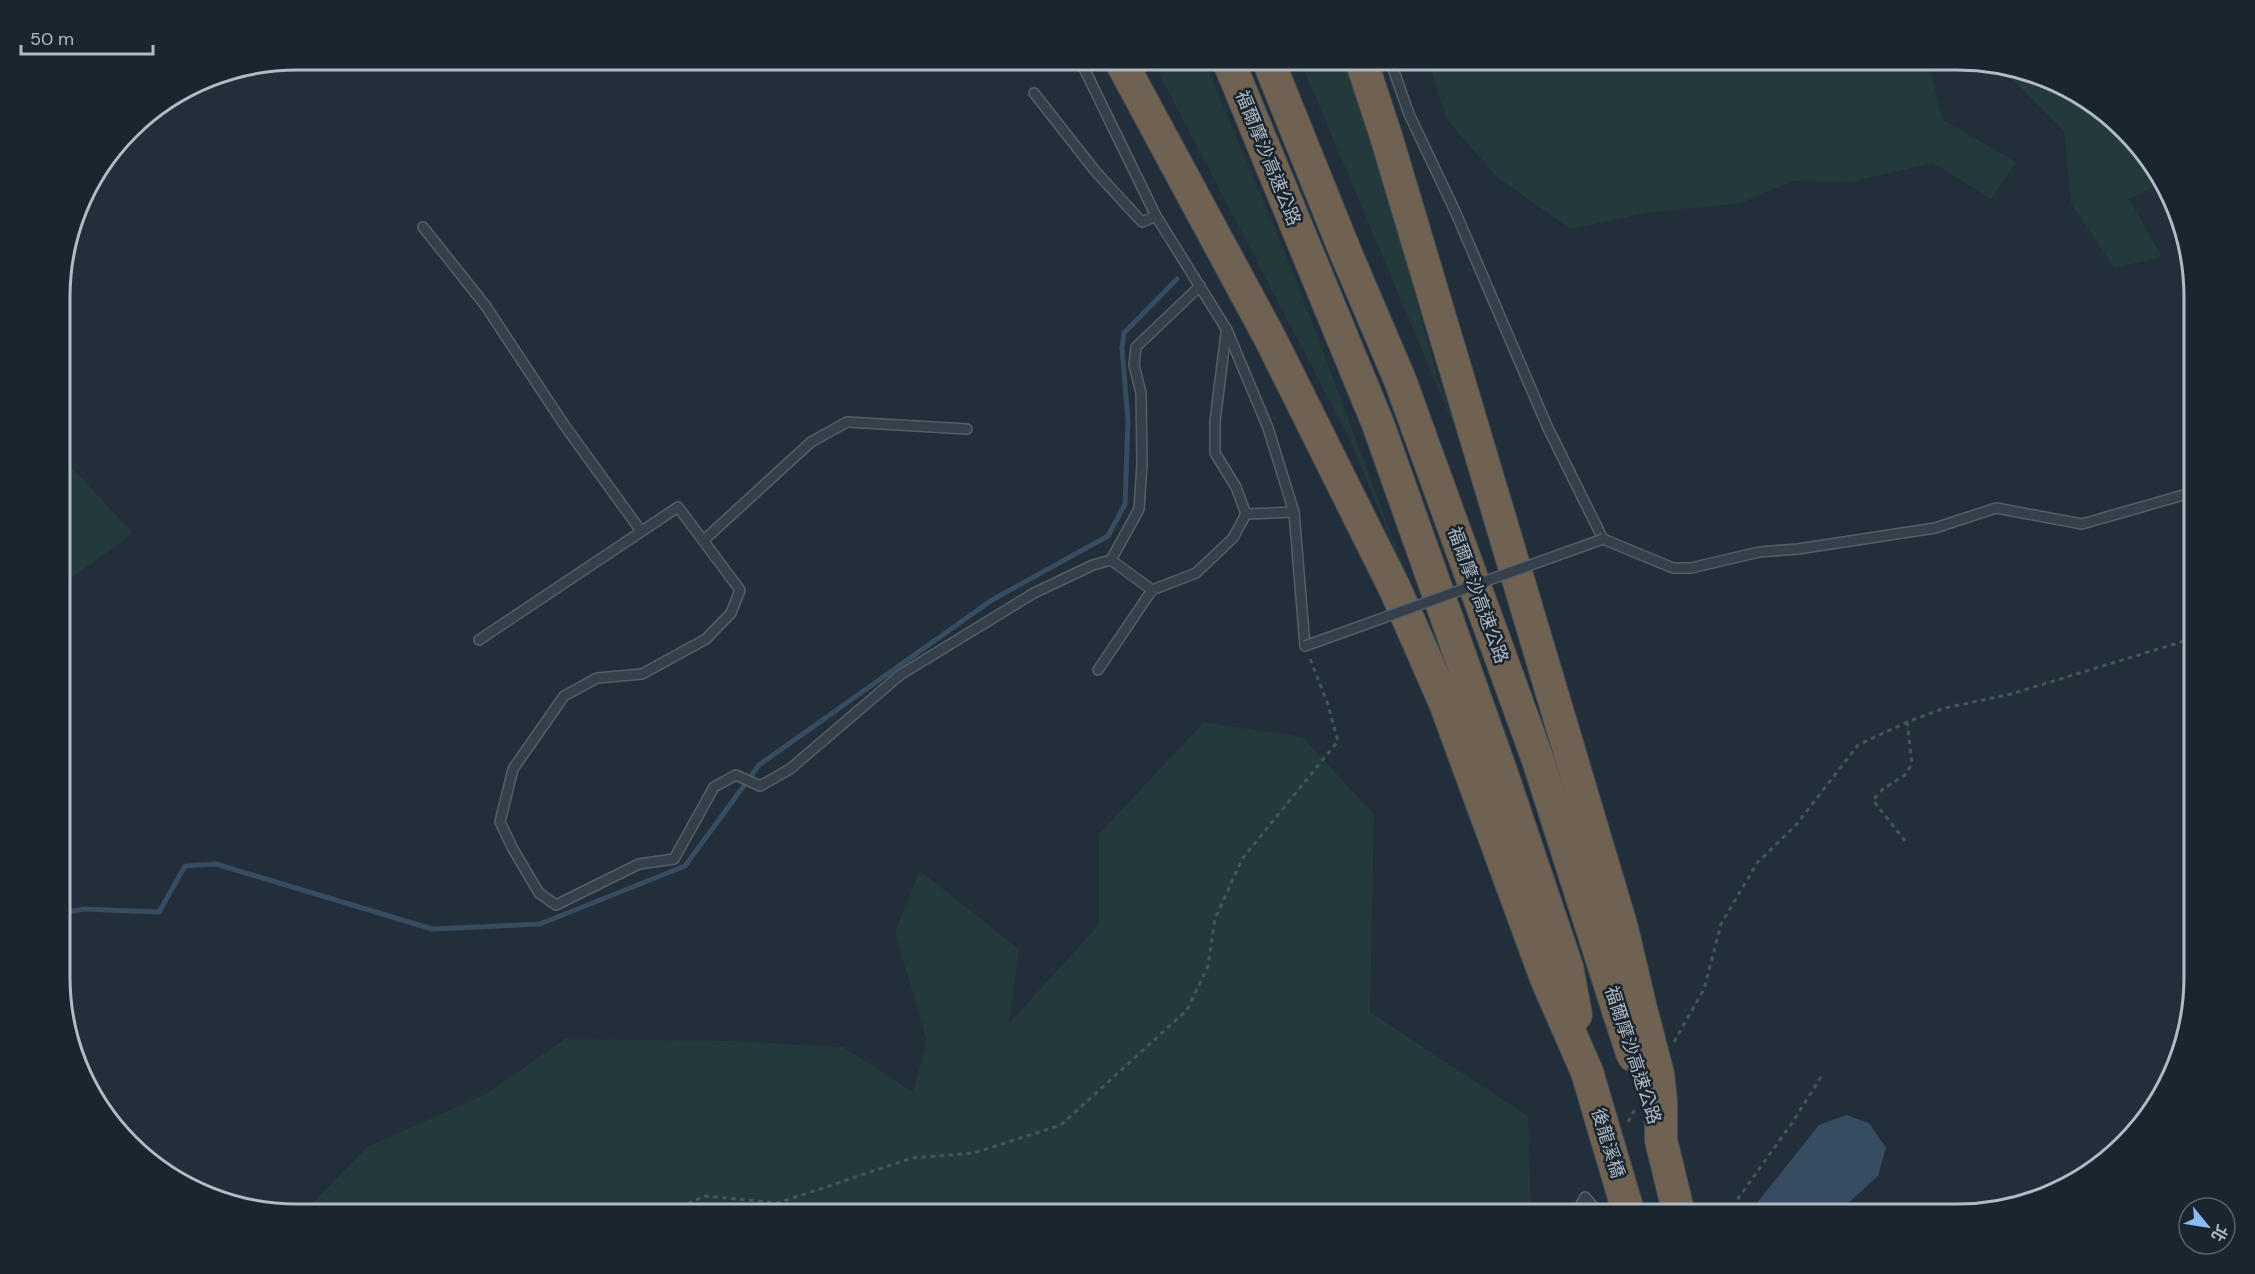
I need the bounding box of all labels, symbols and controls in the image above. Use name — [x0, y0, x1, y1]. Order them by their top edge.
scale bar — [21, 18, 153, 56]
text: 50 m — [30, 27, 74, 51]
street label: 福爾摩沙高速公路 — [1230, 87, 1306, 229]
street label: 福爾摩沙高速公路 — [1442, 523, 1514, 667]
street label: 福爾摩沙高速公路 — [1599, 983, 1667, 1127]
street label: 後龍溪橋 — [1586, 1105, 1630, 1181]
north arrow — [2177, 1196, 2237, 1256]
text: 北 — [2206, 1221, 2233, 1245]

